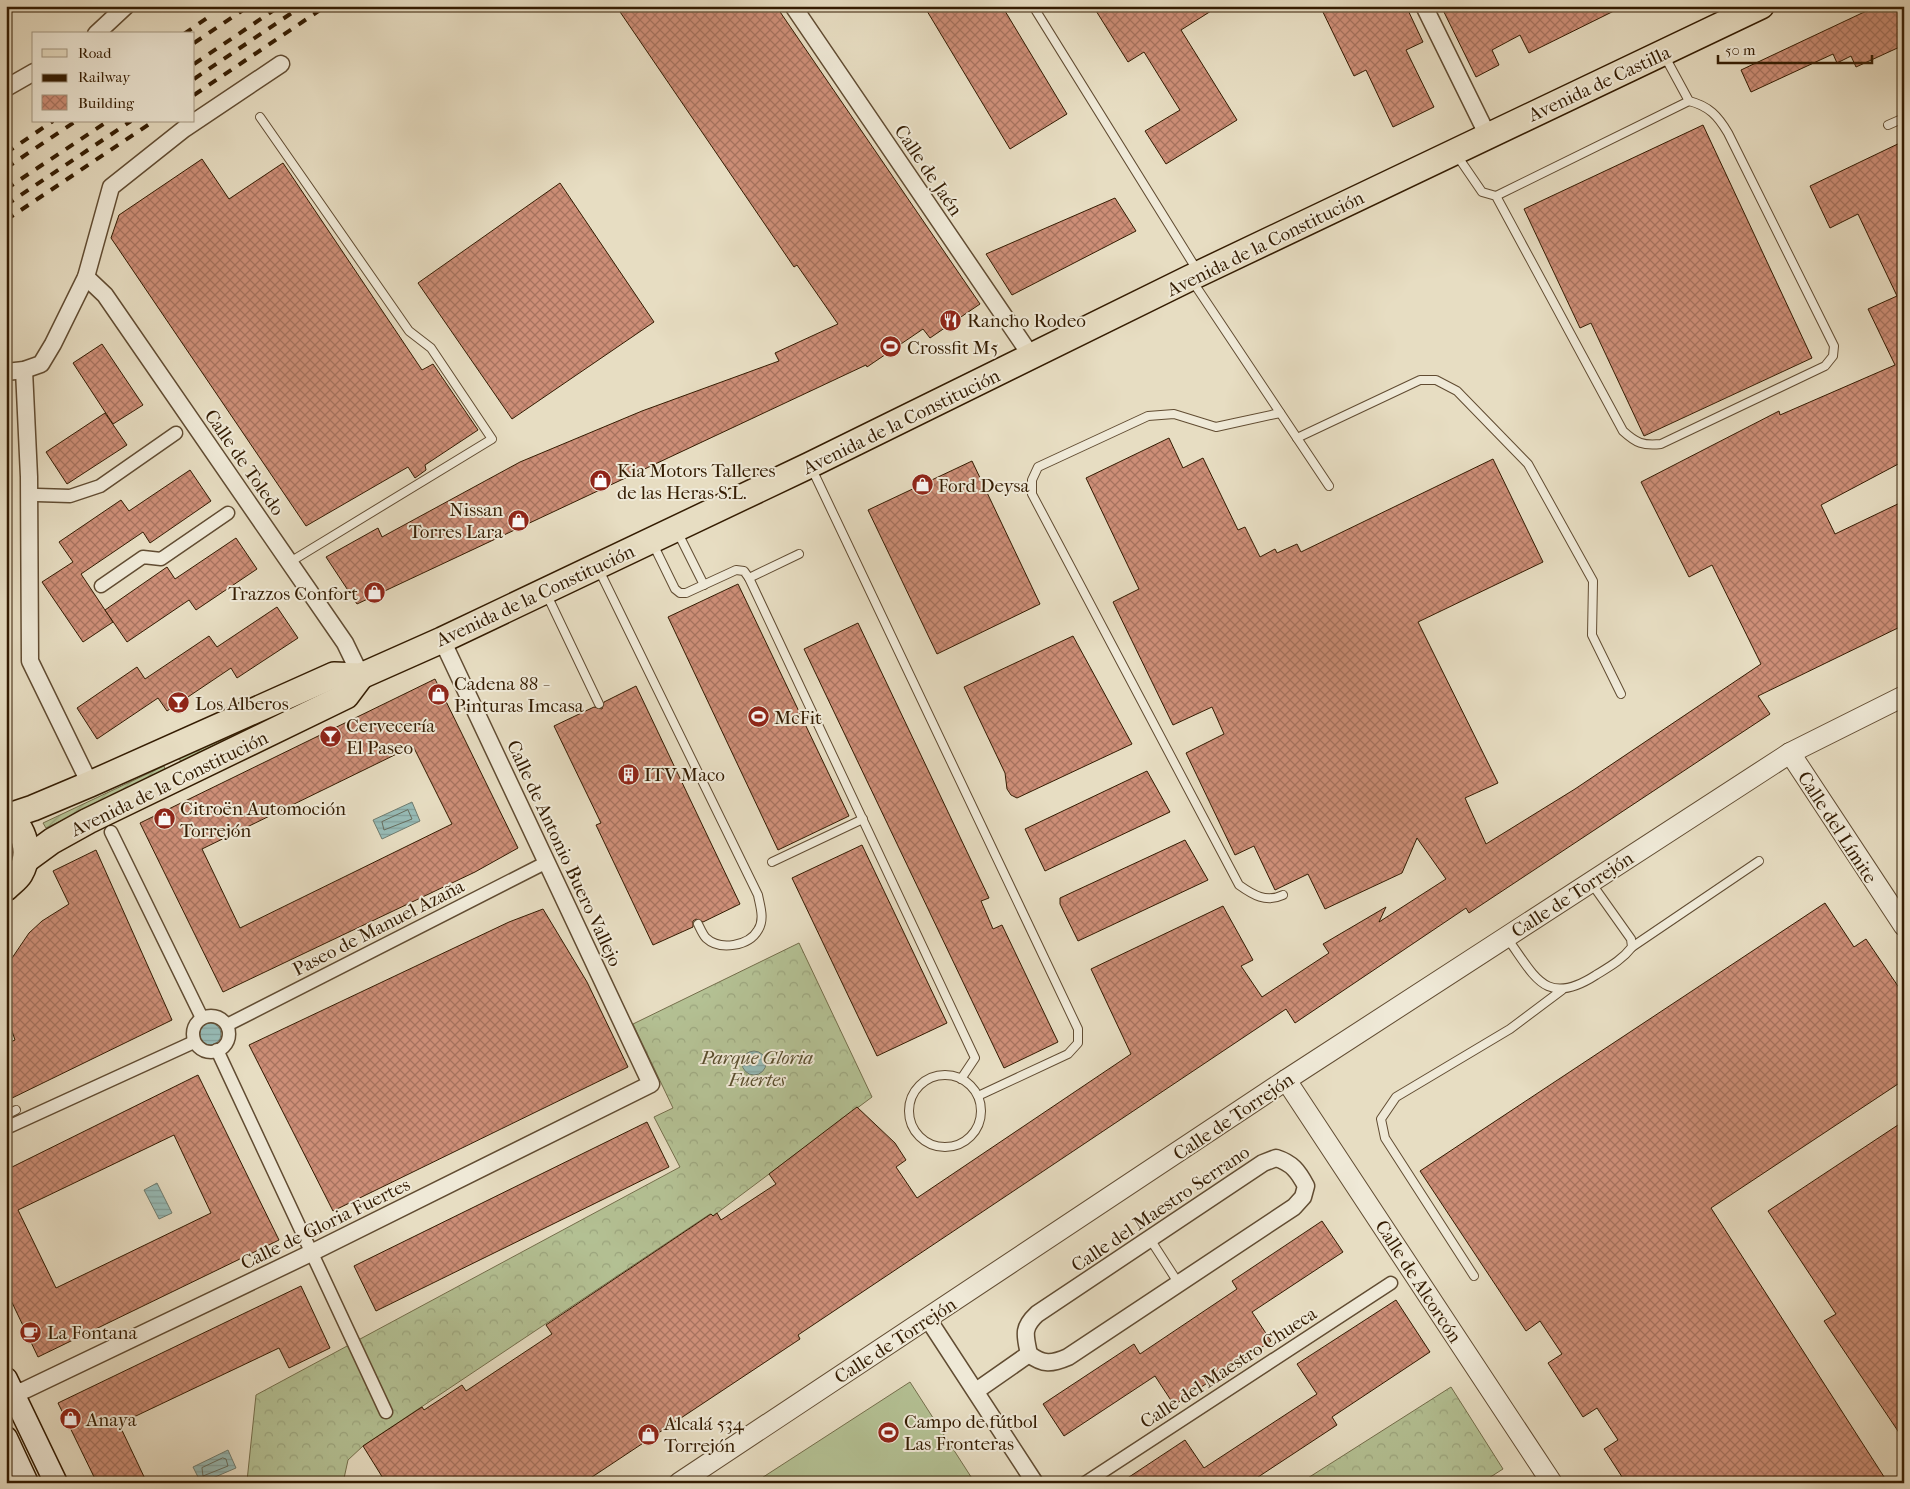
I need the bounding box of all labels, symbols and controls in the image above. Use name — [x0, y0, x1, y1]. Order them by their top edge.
legend — [32, 32, 195, 122]
scale bar — [1718, 32, 1871, 64]
street label: Avenida de Castilla — [1524, 41, 1674, 127]
text: 50 m — [1725, 41, 1756, 59]
text: Road — [78, 44, 112, 62]
text: Railway — [78, 68, 131, 86]
text: Building — [78, 94, 135, 112]
street label: Calle de Jaén — [890, 121, 967, 220]
street label: Avenida de la Constitución — [1162, 187, 1368, 302]
restaurant icon: Rancho Rodeo — [939, 308, 963, 332]
place label: Rancho Rodeo — [967, 310, 1086, 332]
sports icon: Crossfit M5 — [879, 335, 903, 359]
place label: Crossfit M5 — [907, 337, 998, 359]
street label: Avenida de la Constitución — [798, 365, 1004, 480]
street label: Calle de Toledo — [200, 405, 289, 520]
place label: Kia Motors Talleres de las Heras S.L. — [617, 460, 776, 504]
shop icon: Kia Motors Talleres de las Heras S.L. — [589, 469, 613, 493]
shop icon: Ford Deysa — [910, 473, 934, 497]
place label: Ford Deysa — [938, 475, 1030, 497]
place label: Nissan Torres Lara — [409, 499, 503, 543]
shop icon: Nissan Torres Lara — [507, 508, 531, 532]
street label: Avenida de la Constitución — [432, 540, 638, 652]
shop icon: Trazzos Confort — [362, 581, 386, 605]
place label: Trazzos Confort — [228, 583, 358, 605]
place label: Cadena 88 - Pinturas Imcasa — [454, 673, 584, 717]
shop icon: Cadena 88 - Pinturas Imcasa — [426, 682, 450, 706]
bar icon: Los Alberos — [167, 691, 191, 715]
place label: Los Alberos — [195, 693, 289, 715]
sports icon: McFit — [746, 705, 770, 729]
place label: McFit — [774, 707, 822, 729]
place label: Cervecería El Paseo — [346, 715, 435, 759]
bar icon: Cervecería El Paseo — [318, 724, 342, 748]
street label: Avenida de la Constitución — [66, 727, 272, 842]
street label: Calle de Antonio Buero Vallejo — [502, 737, 626, 970]
building icon: ITV Maco — [616, 762, 640, 786]
place label: ITV Maco — [644, 764, 725, 786]
street label: Calle del Límite — [1793, 767, 1881, 888]
place label: Citroën Automoción Torrejón — [180, 798, 346, 842]
shop icon: Citroën Automoción Torrejón — [152, 807, 176, 831]
street label: Calle de Torrejón — [1508, 847, 1637, 942]
street label: Paseo de Manuel Azaña — [289, 875, 468, 981]
park label: Parque Gloria Fuertes — [700, 1047, 813, 1091]
street label: Calle de Torrejón — [1169, 1068, 1298, 1165]
street label: Calle del Maestro Serrano — [1067, 1141, 1254, 1277]
street label: Calle de Gloria Fuertes — [237, 1173, 414, 1274]
street label: Calle de Alcorcón — [1370, 1216, 1466, 1347]
street label: Calle de Torrejón — [831, 1293, 960, 1388]
street label: Calle del Maestro Chueca — [1136, 1302, 1321, 1433]
cafe icon: La Fontana — [19, 1320, 43, 1344]
place label: La Fontana — [47, 1322, 137, 1344]
shop icon: Anaya — [58, 1407, 82, 1431]
place label: Anaya — [85, 1409, 137, 1431]
place label: Campo de fútbol Las Fronteras — [904, 1411, 1038, 1455]
place label: Alcalá 534 Torrejón — [663, 1413, 745, 1457]
sports icon: Campo de fútbol Las Fronteras — [876, 1420, 900, 1444]
shop icon: Alcalá 534 Torrejón — [636, 1422, 660, 1446]

